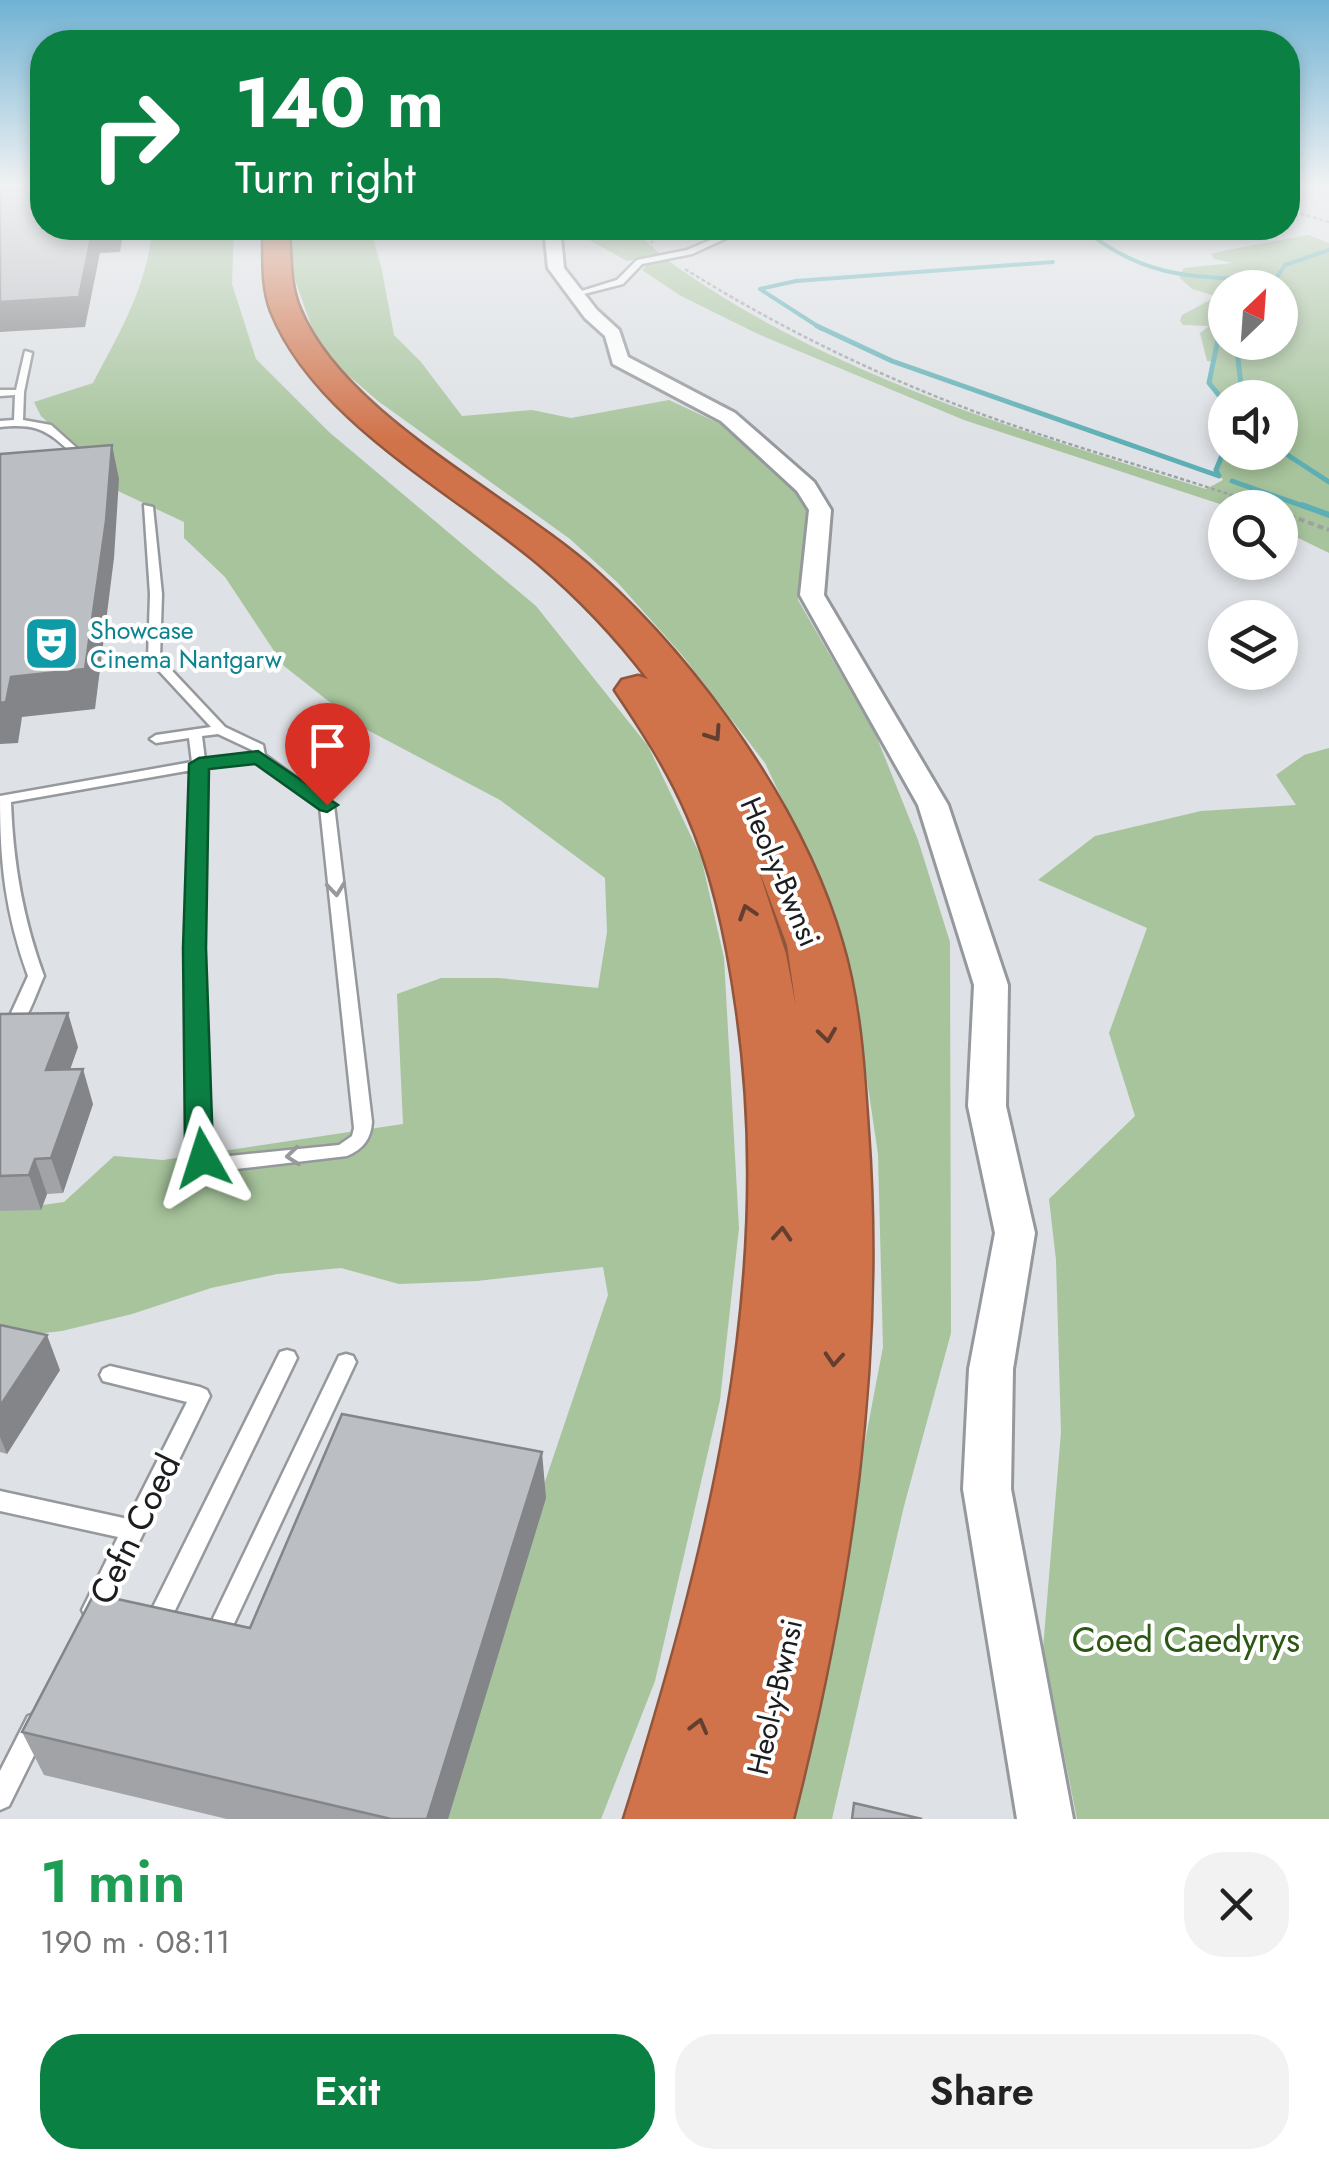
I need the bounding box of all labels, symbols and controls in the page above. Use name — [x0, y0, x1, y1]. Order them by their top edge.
text: 140 m — [235, 52, 444, 153]
icon: right — [70, 70, 200, 200]
text: Turn right — [235, 145, 416, 210]
north arrow — [1208, 270, 1298, 360]
map controls — [1208, 270, 1298, 690]
button: sound — [1208, 380, 1298, 470]
button: search — [1208, 490, 1298, 580]
button: layers — [1208, 600, 1298, 690]
place label: Showcase Cinema Nantgarw — [90, 612, 282, 677]
theatre icon: Showcase Cinema Nantgarw — [21, 614, 81, 674]
pin — [285, 703, 370, 806]
icon: arrive — [300, 718, 355, 773]
one-way arrow — [702, 723, 720, 742]
street label: Heol-y-Bwnsi — [730, 790, 831, 953]
one-way arrow — [325, 881, 346, 897]
one-way arrow — [738, 905, 758, 922]
one-way arrow — [816, 1027, 837, 1043]
position arrow — [151, 1106, 255, 1210]
one-way arrow — [284, 1145, 300, 1167]
one-way arrow — [771, 1225, 792, 1241]
one-way arrow — [824, 1352, 845, 1368]
street label: Cefn Coed — [77, 1445, 193, 1613]
street label: Heol-y-Bwnsi — [736, 1615, 813, 1779]
park label: Coed Caedyrys — [1072, 1615, 1300, 1665]
one-way arrow — [688, 1718, 709, 1735]
text: 1 min — [40, 1838, 186, 1925]
button: close — [1184, 1852, 1289, 1957]
text: 190 m · 08:11 — [40, 1919, 230, 1965]
button: Exit — [40, 2034, 655, 2149]
button: Share — [675, 2034, 1289, 2149]

